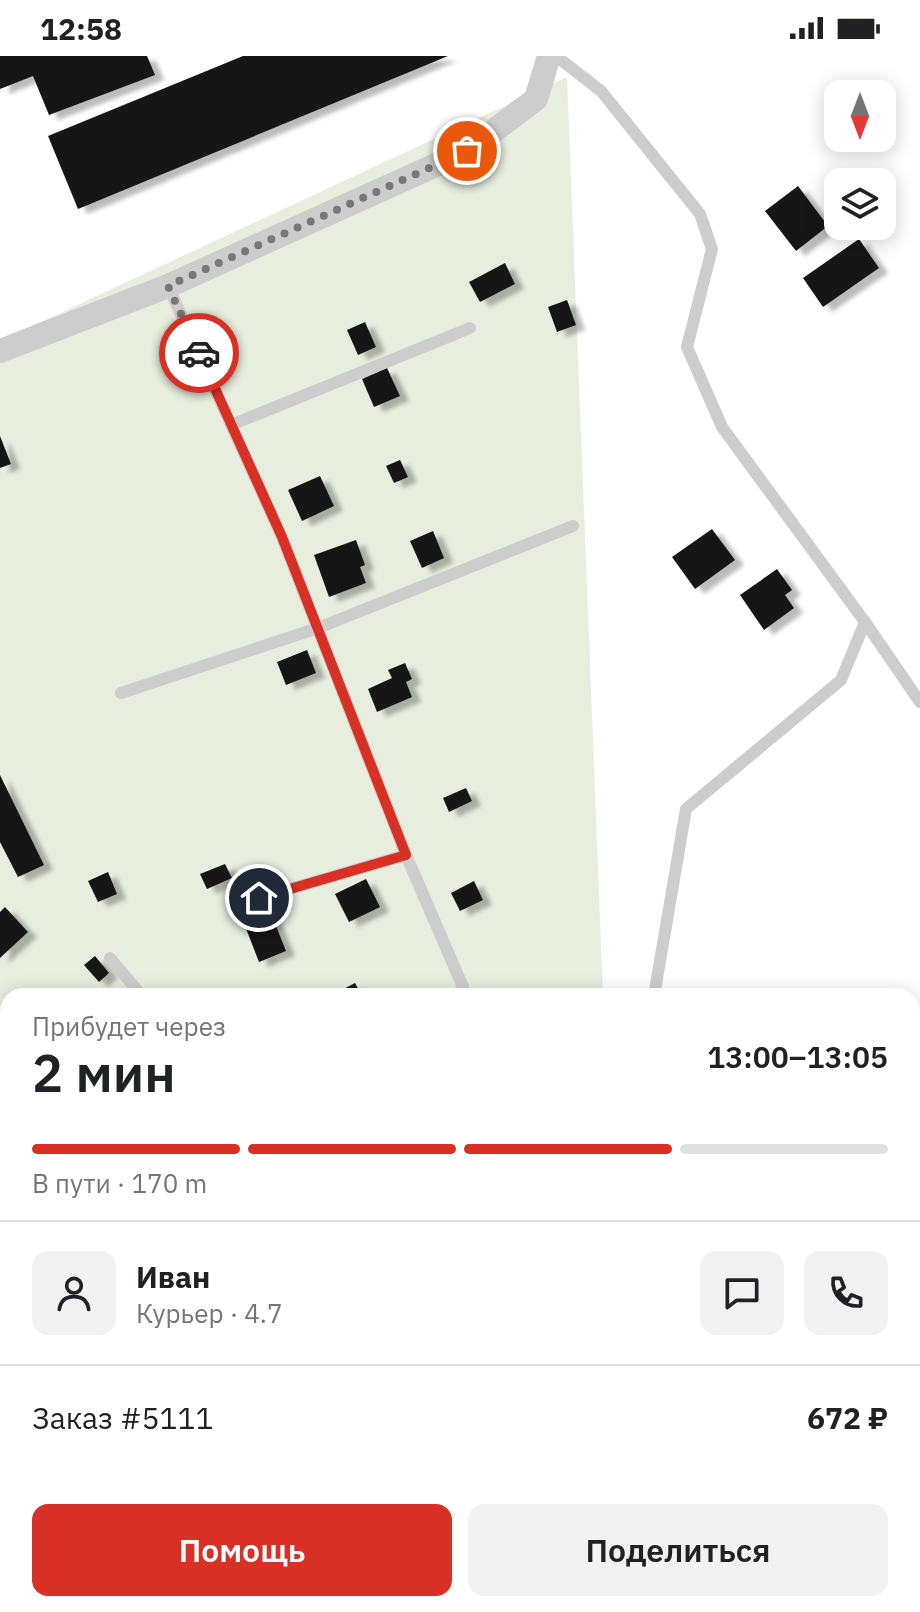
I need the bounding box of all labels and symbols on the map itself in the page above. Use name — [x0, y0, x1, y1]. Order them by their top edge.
north arrow — [824, 80, 896, 152]
pin — [433, 117, 501, 185]
courier — [159, 313, 239, 393]
pin — [225, 864, 293, 932]

